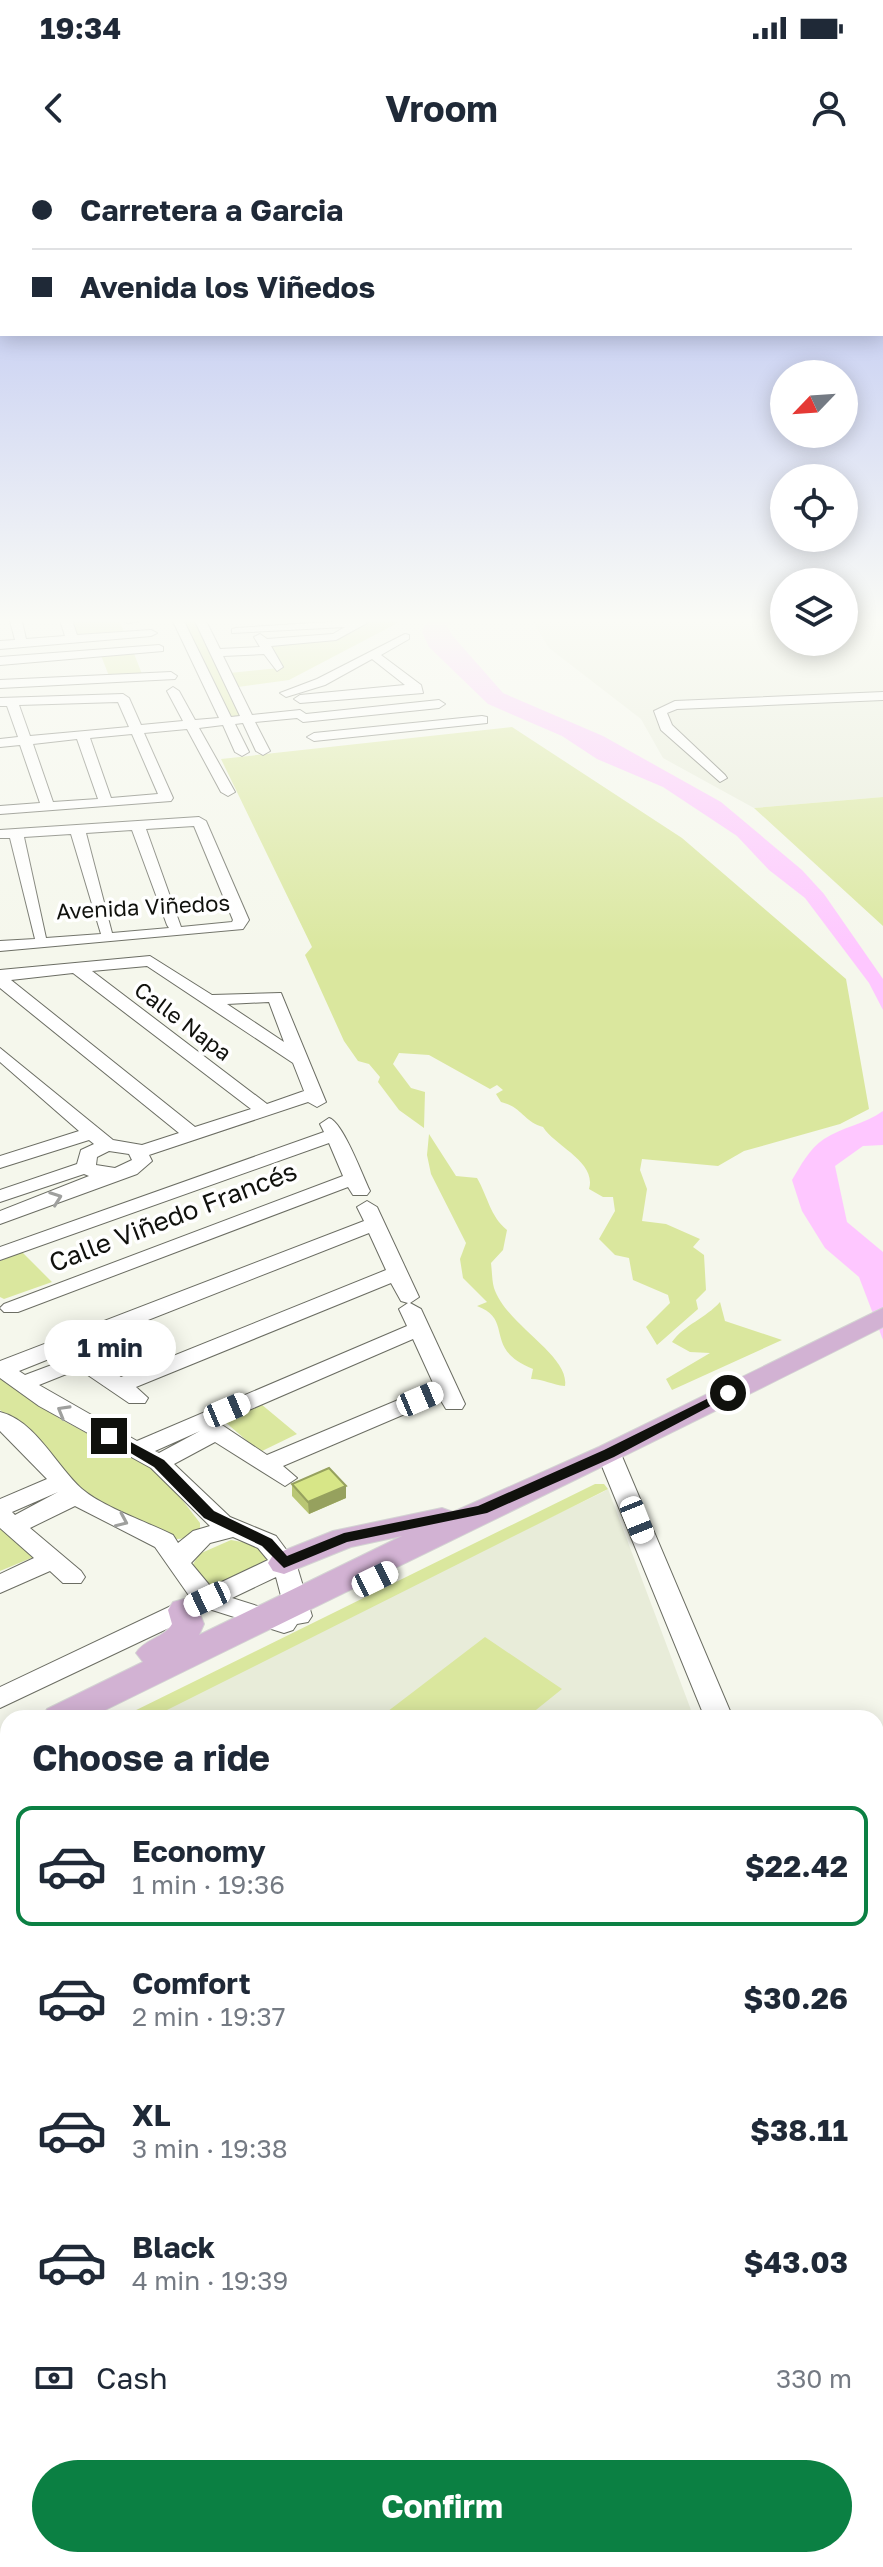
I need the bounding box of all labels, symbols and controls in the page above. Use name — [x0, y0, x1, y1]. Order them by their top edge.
text: 19:34 — [40, 10, 121, 46]
icon: back — [32, 86, 76, 130]
icon: person — [807, 86, 851, 130]
text: Vroom — [385, 87, 498, 130]
text: Carretera a Garcia — [80, 192, 344, 228]
text: Avenida los Viñedos — [80, 269, 375, 305]
north arrow — [770, 360, 858, 448]
map controls — [770, 360, 858, 656]
button: locate — [770, 464, 858, 552]
button: layers — [770, 568, 858, 656]
street label: Avenida Viñedos — [55, 888, 231, 925]
street label: Calle Napa — [129, 975, 237, 1066]
street label: Calle Viñedo Francés — [45, 1155, 301, 1278]
one-way arrow — [48, 1191, 62, 1208]
callout: 1 min — [43, 1320, 175, 1376]
text: 1 min — [77, 1332, 143, 1363]
route start — [710, 1375, 746, 1411]
car — [393, 1379, 447, 1419]
car — [200, 1390, 254, 1430]
one-way arrow — [57, 1405, 71, 1421]
route end — [91, 1418, 127, 1454]
car — [617, 1493, 657, 1547]
one-way arrow — [114, 1512, 129, 1528]
car — [348, 1558, 402, 1600]
car — [180, 1578, 234, 1620]
text: Choose a ride — [32, 1736, 270, 1779]
icon: car — [36, 1830, 108, 1902]
text: Economy — [132, 1833, 266, 1869]
text: $22.42 — [745, 1848, 848, 1884]
text: 1 min · 19:36 — [132, 1869, 285, 1900]
icon: car — [36, 1962, 108, 2034]
text: Comfort — [132, 1965, 251, 2001]
text: $30.26 — [743, 1980, 848, 2016]
text: 2 min · 19:37 — [132, 2001, 285, 2032]
icon: car — [36, 2094, 108, 2166]
text: XL — [132, 2097, 171, 2133]
text: $38.11 — [750, 2112, 848, 2148]
text: 3 min · 19:38 — [132, 2133, 288, 2164]
icon: car — [36, 2226, 108, 2298]
text: Black — [132, 2229, 215, 2265]
text: $43.03 — [743, 2244, 848, 2280]
text: 4 min · 19:39 — [132, 2265, 288, 2296]
icon: cash — [32, 2356, 76, 2400]
text: Cash — [96, 2360, 168, 2396]
text: 330 m — [776, 2363, 852, 2394]
button: Confirm — [32, 2460, 852, 2552]

